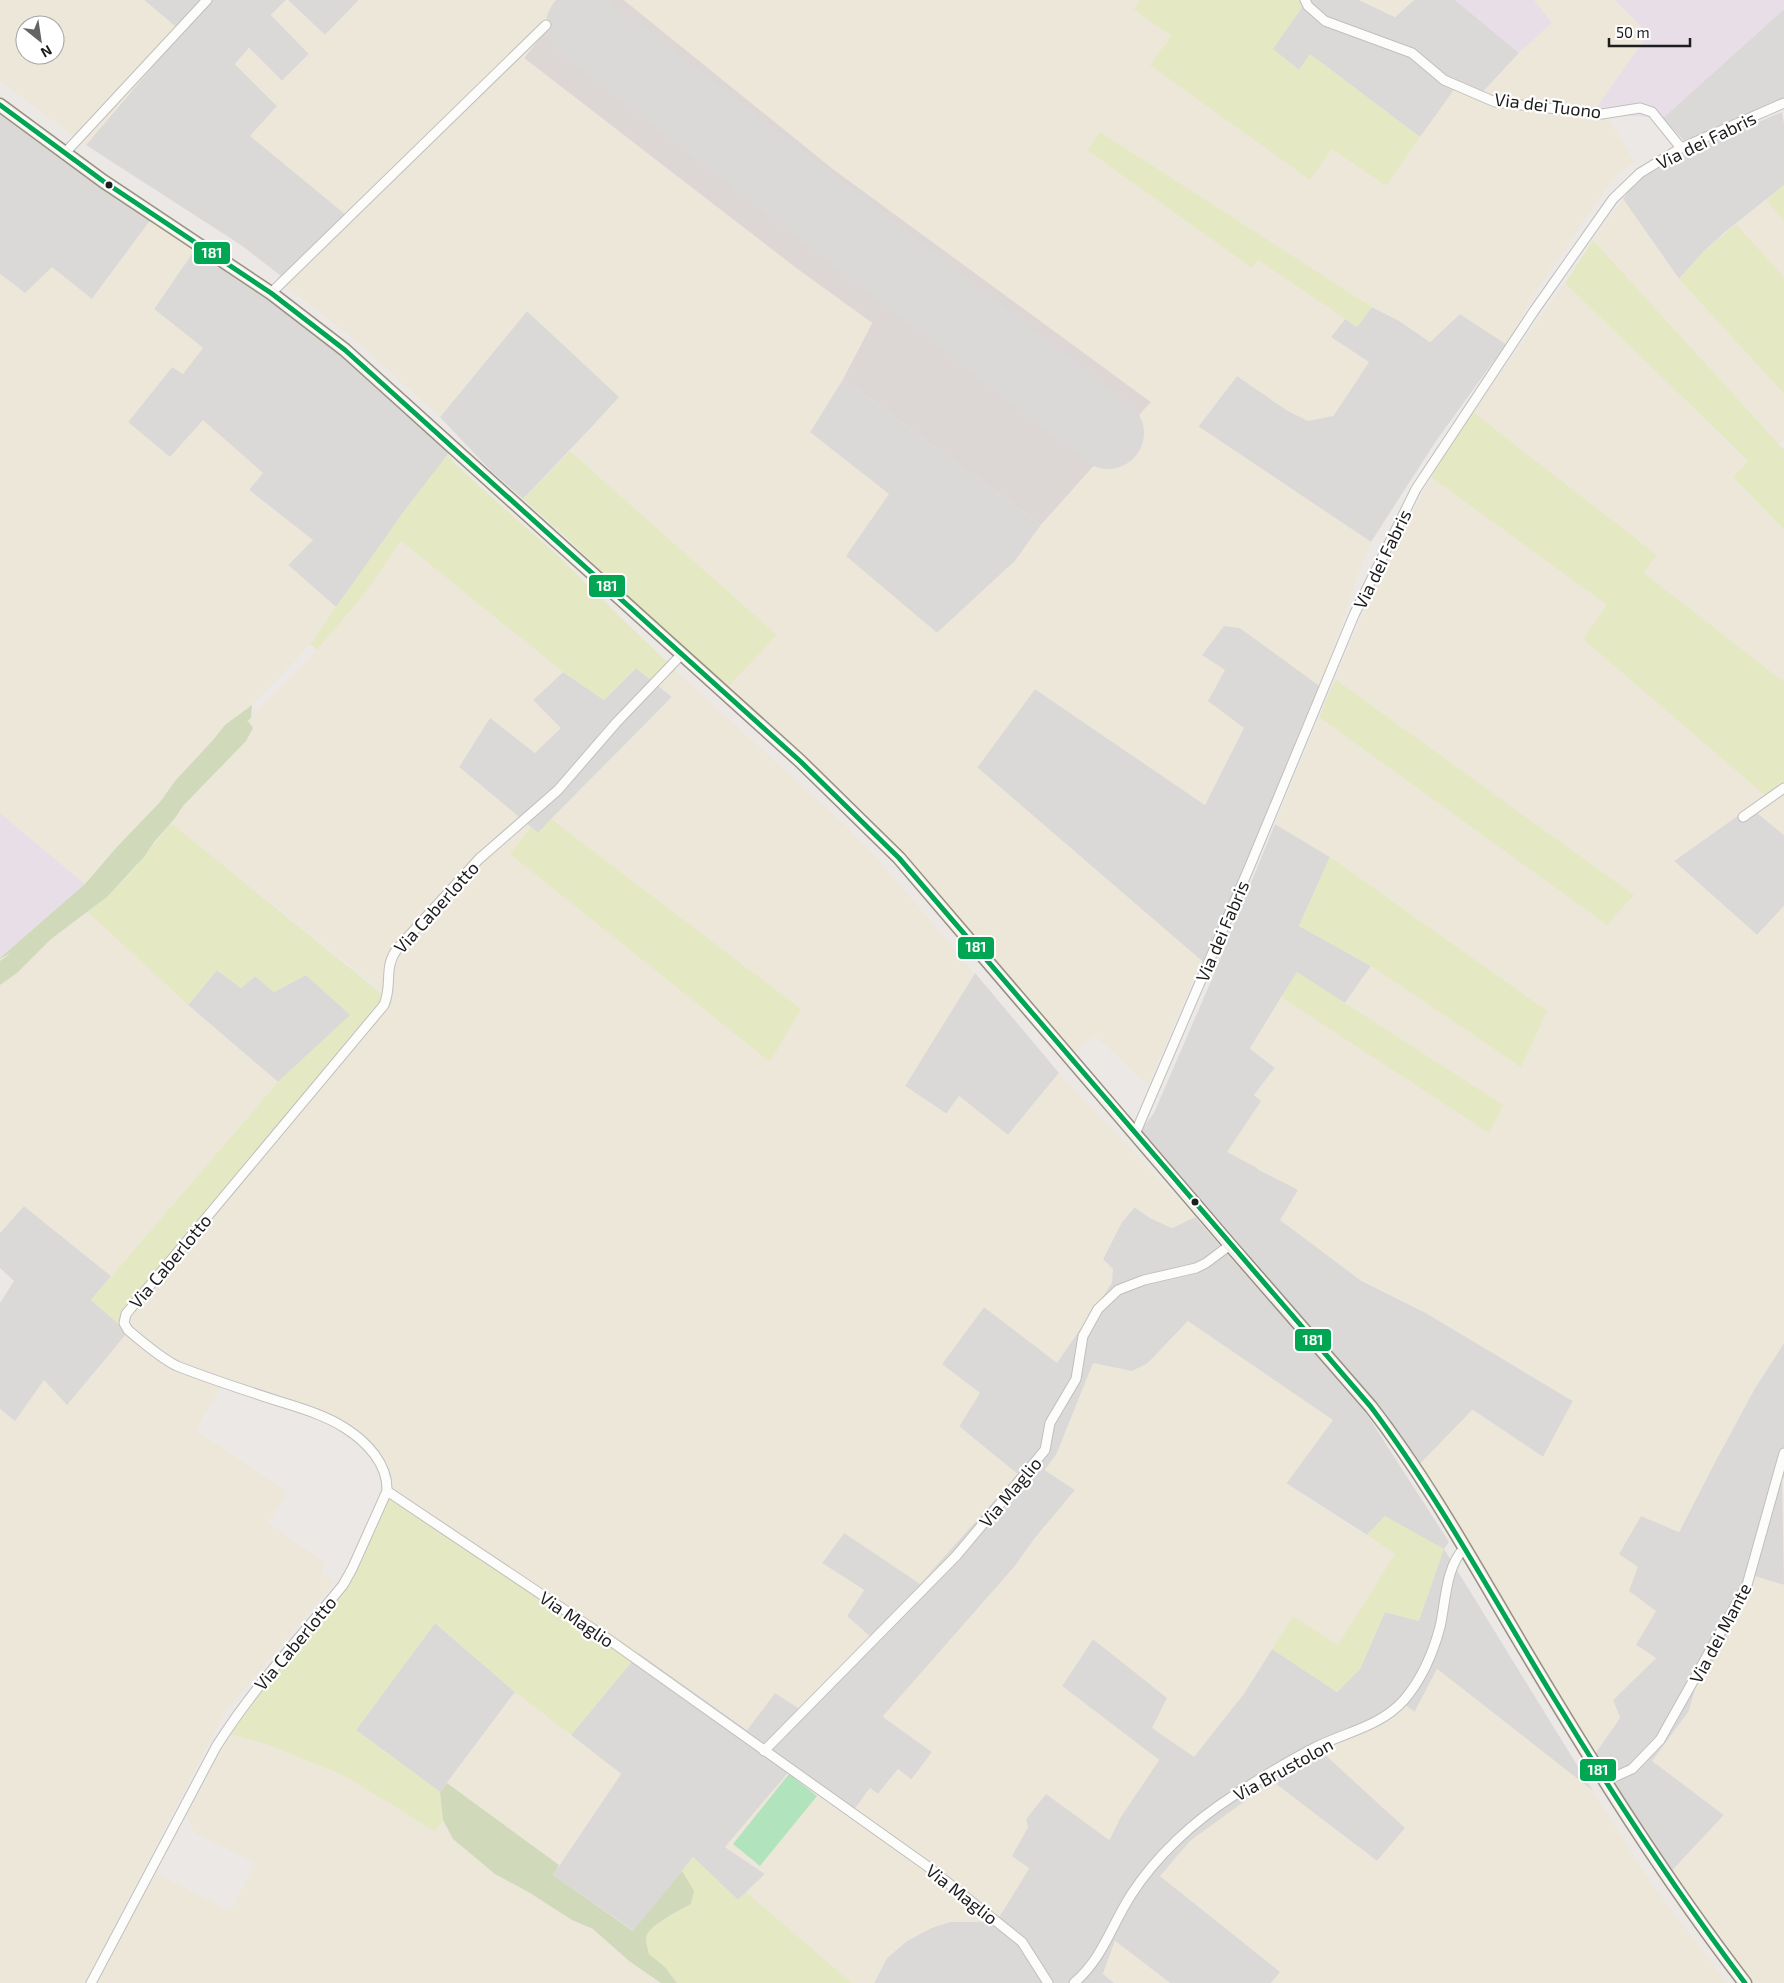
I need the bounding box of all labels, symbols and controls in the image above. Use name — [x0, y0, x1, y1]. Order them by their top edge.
north arrow — [15, 15, 65, 65]
scale bar — [1609, 15, 1690, 47]
text: 50 m — [1616, 23, 1650, 41]
text: N — [38, 42, 55, 62]
street label: Via dei Tuono — [1493, 88, 1603, 122]
street label: Via dei Fabris — [1653, 106, 1759, 174]
unlabelled marker — [104, 180, 114, 190]
line badge: 181 — [193, 241, 231, 265]
text: 181 — [202, 244, 222, 261]
street label: Via dei Fabris — [1348, 506, 1416, 612]
line badge: 181 — [588, 574, 626, 598]
text: 181 — [597, 577, 617, 594]
street label: Via Caberlotto — [389, 856, 483, 958]
street label: Via dei Fabris — [1191, 877, 1253, 985]
line badge: 181 — [957, 936, 995, 960]
text: 181 — [966, 938, 986, 955]
unlabelled marker — [1190, 1197, 1200, 1207]
street label: Via Caberlotto — [124, 1209, 216, 1313]
line badge: 181 — [1294, 1328, 1332, 1352]
text: 181 — [1303, 1331, 1323, 1348]
street label: Via Maglio — [974, 1452, 1046, 1532]
street label: Via dei Mante — [1684, 1579, 1756, 1687]
street label: Via Maglio — [536, 1586, 618, 1652]
street label: Via Caberlotto — [249, 1591, 341, 1695]
street label: Via Brustolon — [1229, 1733, 1337, 1805]
line badge: 181 — [1579, 1758, 1617, 1782]
text: 181 — [1588, 1761, 1608, 1778]
street label: Via Maglio — [922, 1859, 1002, 1929]

